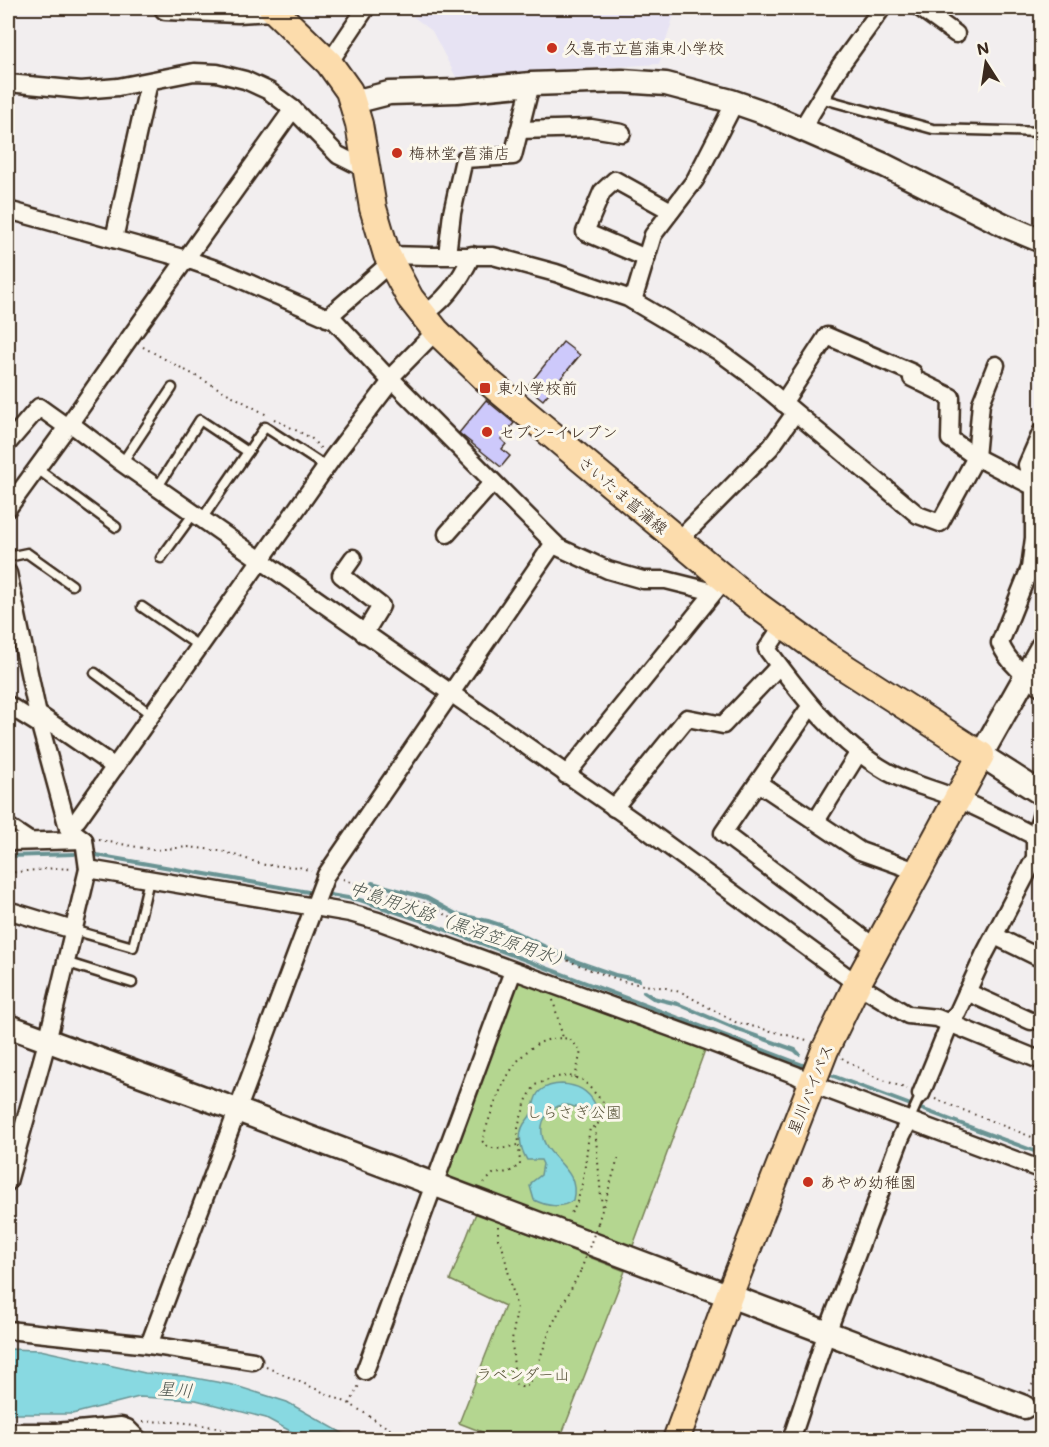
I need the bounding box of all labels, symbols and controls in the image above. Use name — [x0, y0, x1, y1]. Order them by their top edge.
north arrow — [956, 33, 1016, 93]
text: N — [975, 36, 991, 59]
place label: 久喜市立菖蒲東小学校 — [564, 37, 724, 58]
marker: 久喜市立菖蒲東小学校 — [545, 41, 559, 55]
place label: 梅林堂 菖蒲店 — [409, 142, 510, 163]
marker: 梅林堂 菖蒲店 — [390, 146, 404, 160]
place label: 東小学校前 — [497, 377, 577, 398]
marker: 東小学校前 — [478, 381, 492, 395]
place label: セブン-イレブン — [499, 421, 618, 442]
marker: セブン-イレブン — [480, 425, 494, 439]
street label: さいたま菖蒲線 — [574, 451, 673, 538]
water label: 中島用水路（黒沼笠原用水） — [346, 875, 575, 973]
street label: 星川バイパス — [782, 1041, 837, 1137]
park label: しらさぎ公園 — [526, 1101, 622, 1122]
place label: あやめ幼稚園 — [820, 1171, 916, 1192]
marker: あやめ幼稚園 — [801, 1175, 815, 1189]
park label: ラベンダー山 — [476, 1363, 570, 1384]
water label: 星川 — [156, 1376, 194, 1402]

